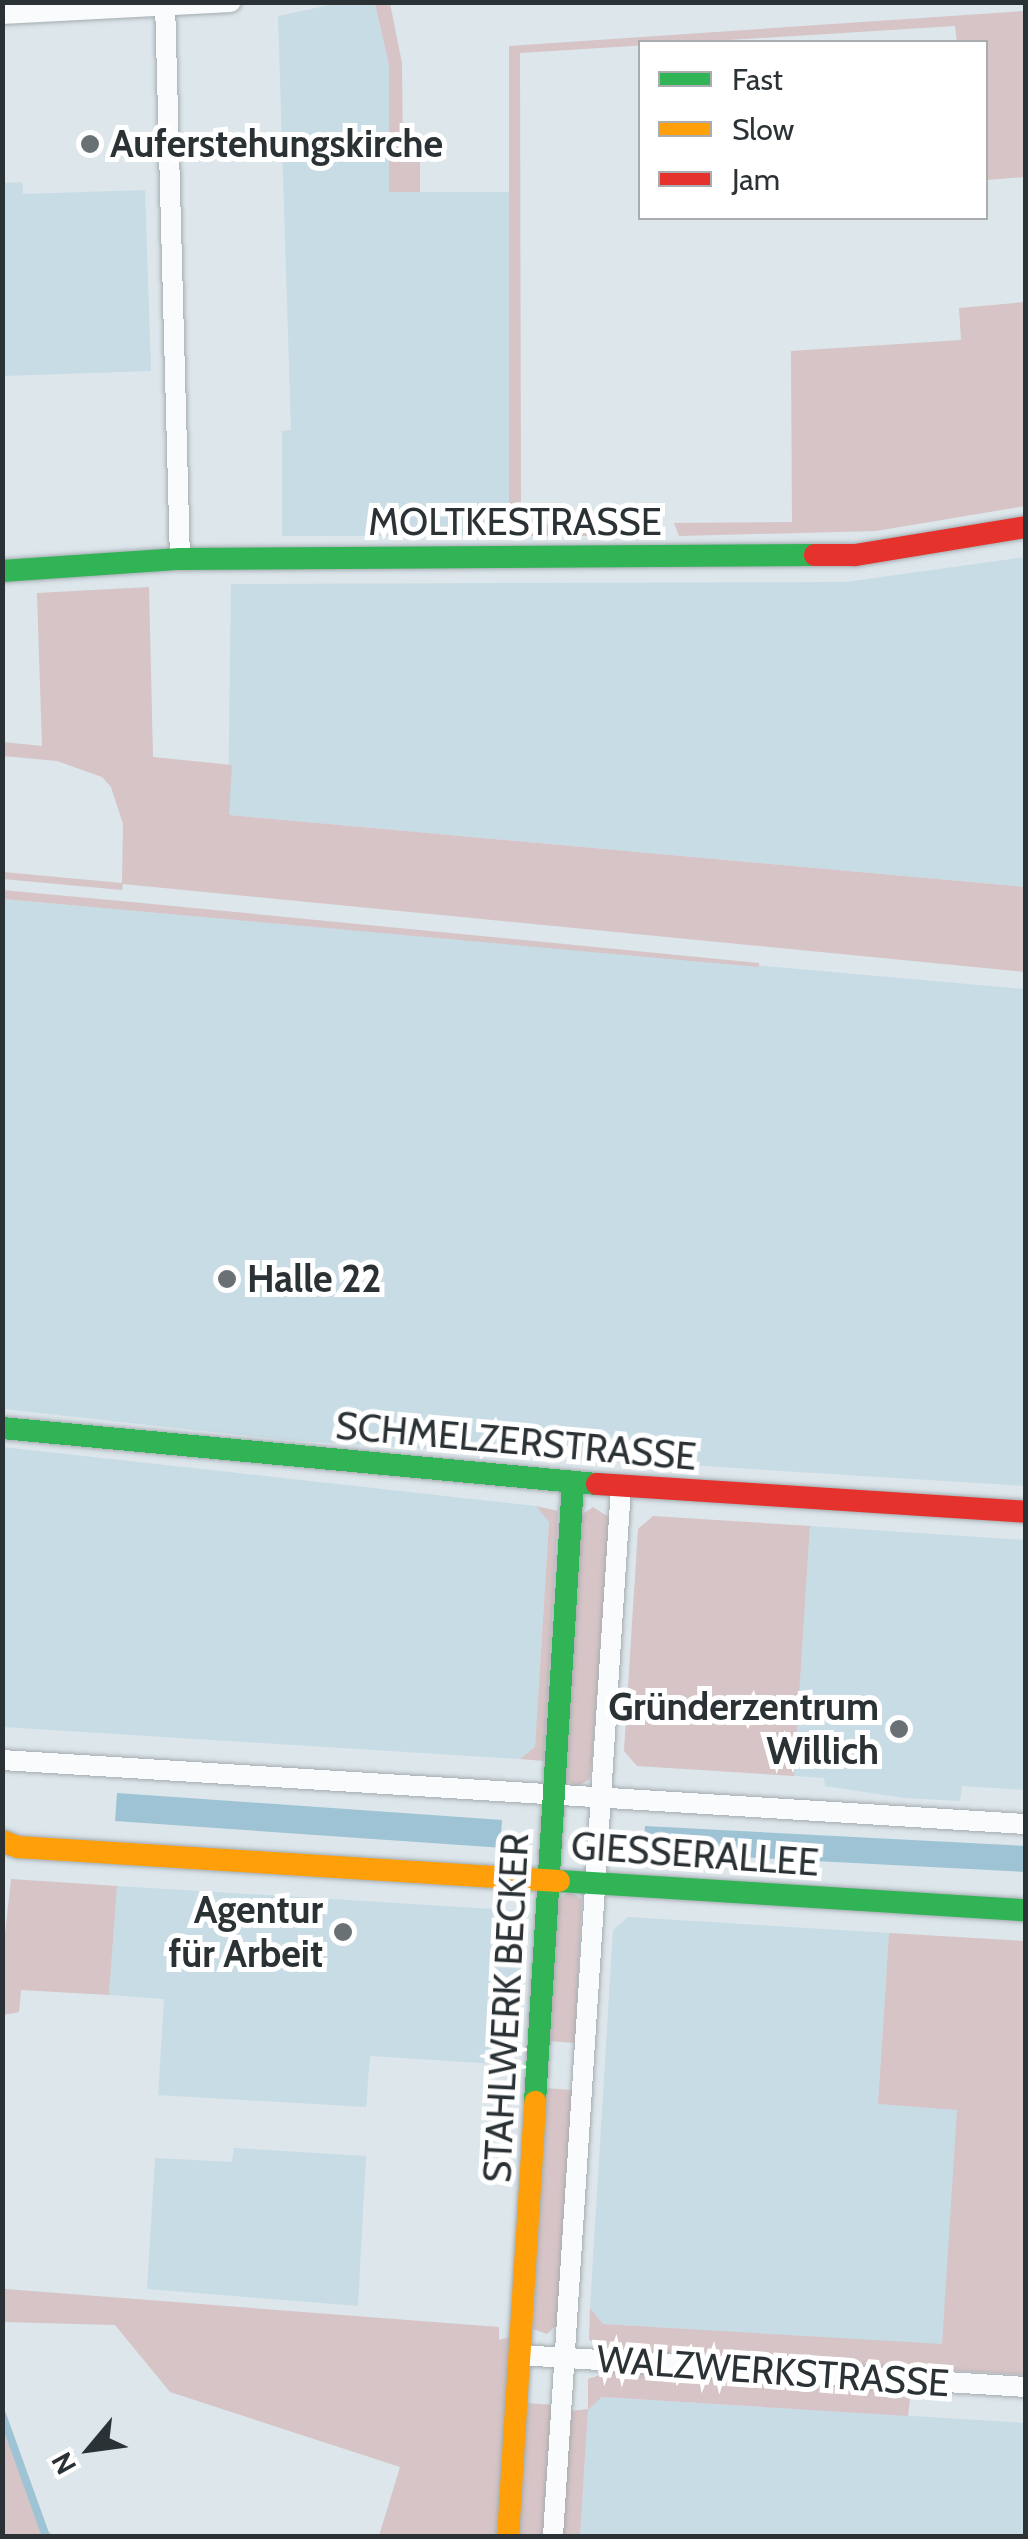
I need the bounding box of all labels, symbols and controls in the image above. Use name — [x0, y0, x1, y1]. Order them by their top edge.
legend — [638, 40, 988, 220]
text: Fast — [732, 61, 783, 98]
text: Slow — [732, 111, 794, 148]
place label: Auferstehungskirche — [110, 121, 443, 167]
marker: Auferstehungskirche — [79, 133, 101, 155]
text: Jam — [732, 161, 780, 198]
street label: MOLTKESTRASSE — [368, 499, 662, 545]
place label: Halle 22 — [247, 1256, 381, 1302]
marker: Halle 22 — [216, 1268, 238, 1290]
street label: SCHMELZERSTRASSE — [334, 1403, 698, 1479]
place label: Gründerzentrum Willich — [608, 1684, 879, 1774]
marker: Gründerzentrum Willich — [888, 1718, 910, 1740]
street label: GIESSERALLEE — [570, 1823, 820, 1885]
street label: STAHLWERK BECKER — [474, 1832, 538, 2184]
place label: Agentur für Arbeit — [168, 1887, 323, 1976]
marker: Agentur für Arbeit — [332, 1921, 354, 1943]
street label: WALZWERKSTRASSE — [595, 2336, 951, 2406]
north arrow — [40, 2399, 140, 2499]
text: N — [44, 2447, 83, 2480]

